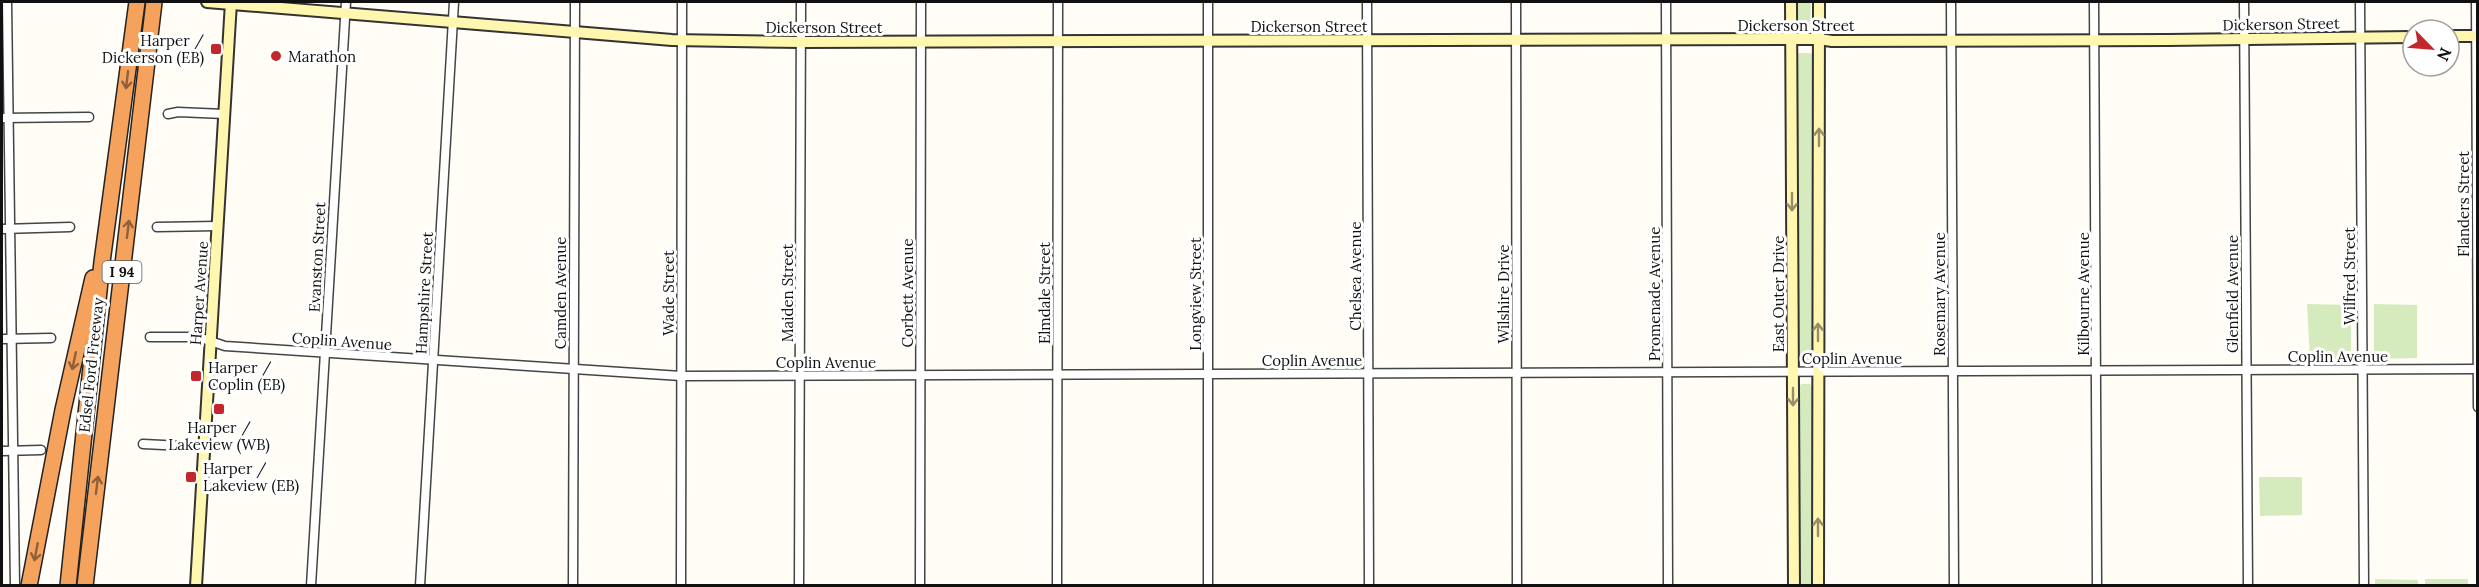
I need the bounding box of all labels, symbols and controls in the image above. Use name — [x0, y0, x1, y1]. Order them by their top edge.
street label: Dickerson Street — [2222, 13, 2340, 35]
street label: Dickerson Street — [1737, 16, 1855, 35]
street label: Dickerson Street — [1250, 17, 1368, 36]
street label: Dickerson Street — [765, 18, 883, 37]
north arrow — [2401, 18, 2461, 78]
place label: Harper / Dickerson (EB) — [102, 31, 205, 68]
marker: Harper / Dickerson (EB) — [209, 42, 223, 56]
text: N — [2433, 45, 2456, 64]
place label: Marathon — [288, 47, 356, 66]
marker: Marathon — [269, 49, 283, 63]
one-way arrow — [121, 70, 132, 90]
one-way arrow — [1813, 128, 1825, 148]
street label: Flanders Street — [2454, 151, 2473, 257]
one-way arrow — [1786, 192, 1798, 212]
street label: Evanston Street — [305, 201, 329, 313]
one-way arrow — [122, 219, 133, 239]
street label: Chelsea Avenue — [1346, 221, 1365, 331]
street label: Promenade Avenue — [1645, 227, 1664, 361]
street label: Wilfred Street — [2340, 227, 2359, 325]
street label: Hampshire Street — [411, 231, 437, 355]
street label: Rosemary Avenue — [1930, 232, 1949, 356]
street label: Kilbourne Avenue — [2074, 232, 2093, 356]
street label: Glenfield Avenue — [2223, 235, 2242, 353]
street label: East Outer Drive — [1769, 236, 1788, 352]
street label: Camden Avenue — [551, 237, 570, 349]
street label: Longview Street — [1186, 237, 1205, 351]
street label: Corbett Avenue — [898, 238, 917, 348]
street label: Harper Avenue — [186, 240, 212, 346]
street label: Elmdale Street — [1035, 242, 1054, 344]
street label: Maiden Street — [778, 244, 797, 342]
street label: Wilshire Drive — [1494, 244, 1513, 344]
street label: Wade Street — [659, 250, 678, 336]
road number: I 94 — [102, 261, 142, 283]
street label: Edsel Ford Freeway — [74, 297, 108, 433]
one-way arrow — [1812, 323, 1824, 343]
street label: Coplin Avenue — [291, 328, 393, 354]
street label: Coplin Avenue — [2288, 347, 2388, 366]
street label: Coplin Avenue — [1802, 349, 1902, 368]
one-way arrow — [68, 351, 79, 370]
street label: Coplin Avenue — [1262, 351, 1362, 370]
street label: Coplin Avenue — [776, 353, 876, 372]
place label: Harper / Coplin (EB) — [208, 358, 285, 395]
marker: Harper / Coplin (EB) — [189, 369, 203, 383]
one-way arrow — [1787, 387, 1799, 407]
marker: Harper / Lakeview (WB) — [212, 402, 226, 416]
place label: Harper / Lakeview (WB) — [168, 418, 270, 455]
place label: Harper / Lakeview (EB) — [203, 459, 299, 496]
marker: Harper / Lakeview (EB) — [184, 470, 198, 484]
one-way arrow — [92, 476, 103, 495]
one-way arrow — [1812, 518, 1824, 538]
one-way arrow — [30, 542, 41, 562]

